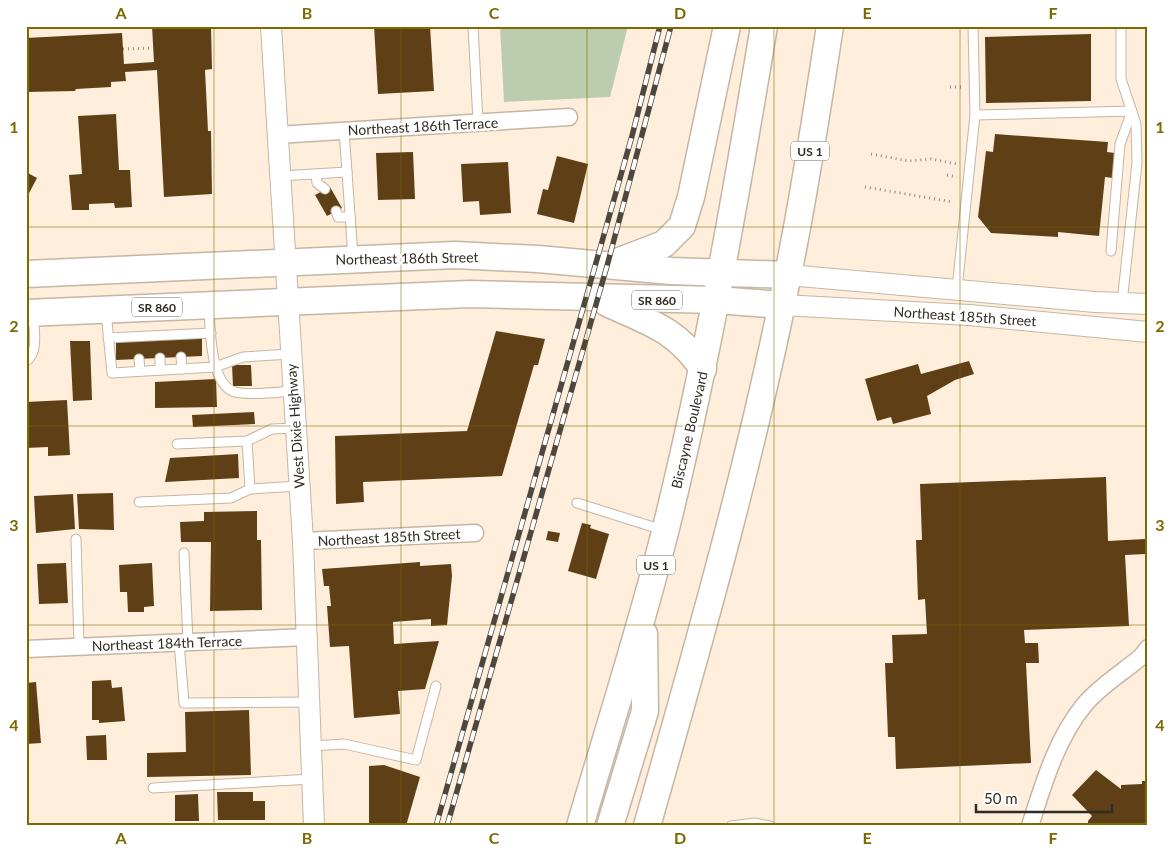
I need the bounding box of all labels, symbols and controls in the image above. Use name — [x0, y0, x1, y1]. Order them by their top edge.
text: A — [114, 3, 127, 22]
text: B — [302, 3, 312, 22]
text: C — [489, 3, 500, 22]
text: D — [674, 3, 686, 22]
text: E — [862, 3, 872, 22]
text: F — [1048, 3, 1058, 22]
street label: Northeast 186th Terrace — [347, 114, 499, 138]
text: 1 — [9, 117, 19, 136]
text: 1 — [1155, 117, 1165, 136]
road number: US 1 — [791, 142, 829, 160]
street label: Northeast 186th Street — [335, 248, 479, 268]
road number: SR 860 — [632, 290, 682, 310]
road number: SR 860 — [132, 298, 182, 316]
street label: Northeast 185th Street — [893, 303, 1037, 329]
text: 2 — [9, 316, 19, 335]
text: 2 — [1155, 316, 1165, 335]
street label: West Dixie Highway — [282, 362, 308, 489]
street label: Biscayne Boulevard — [667, 370, 711, 490]
text: 3 — [9, 515, 19, 534]
text: 3 — [1155, 515, 1165, 534]
street label: Northeast 185th Street — [317, 525, 461, 549]
road number: US 1 — [637, 556, 675, 574]
street label: Northeast 184th Terrace — [91, 632, 243, 654]
text: 4 — [9, 715, 19, 734]
text: 4 — [1155, 715, 1165, 734]
scale bar — [976, 782, 1113, 814]
text: 50 m — [984, 789, 1018, 807]
text: A — [114, 828, 127, 847]
text: B — [302, 828, 312, 847]
text: C — [489, 828, 500, 847]
text: D — [674, 828, 686, 847]
text: E — [862, 828, 872, 847]
text: F — [1048, 828, 1058, 847]

